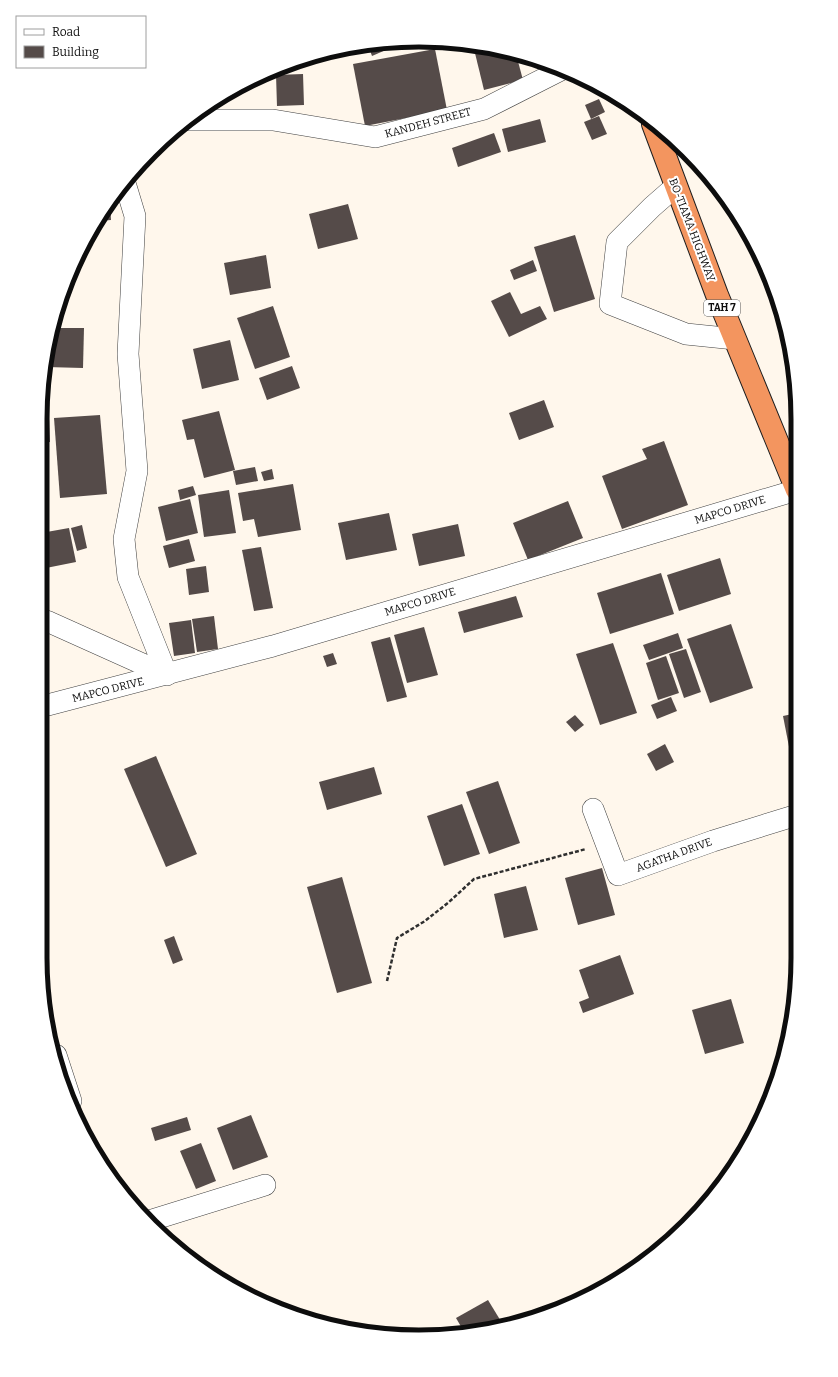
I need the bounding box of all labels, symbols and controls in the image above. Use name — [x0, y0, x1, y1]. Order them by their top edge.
legend — [16, 16, 146, 68]
text: Road — [52, 25, 80, 39]
text: Building — [52, 45, 99, 59]
street label: KANDEH STREET — [383, 105, 473, 141]
street label: BO-TIAMA HIGHWAY — [666, 177, 718, 284]
road number: TAH 7 — [704, 300, 740, 316]
street label: MAPCO DRIVE — [693, 493, 767, 527]
street label: MAPCO DRIVE — [383, 585, 457, 619]
street label: MAPCO DRIVE — [71, 675, 145, 705]
street label: AGATHA DRIVE — [634, 835, 714, 875]

